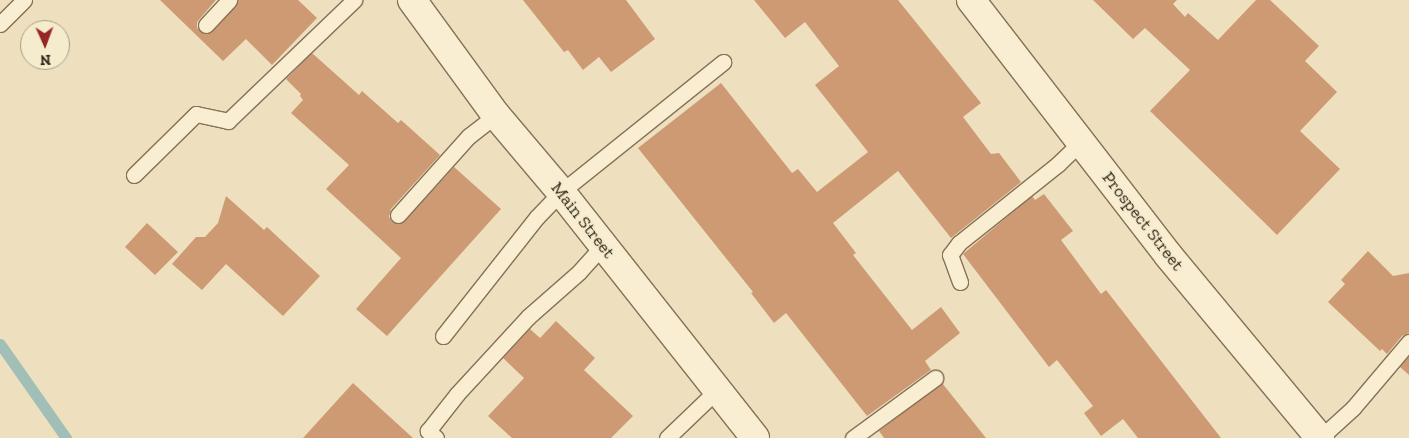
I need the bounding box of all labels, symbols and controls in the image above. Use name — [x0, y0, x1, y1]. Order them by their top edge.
north arrow — [20, 20, 70, 70]
text: N — [40, 51, 51, 68]
street label: Prospect Street — [1098, 167, 1188, 275]
street label: Main Street — [546, 177, 620, 263]

